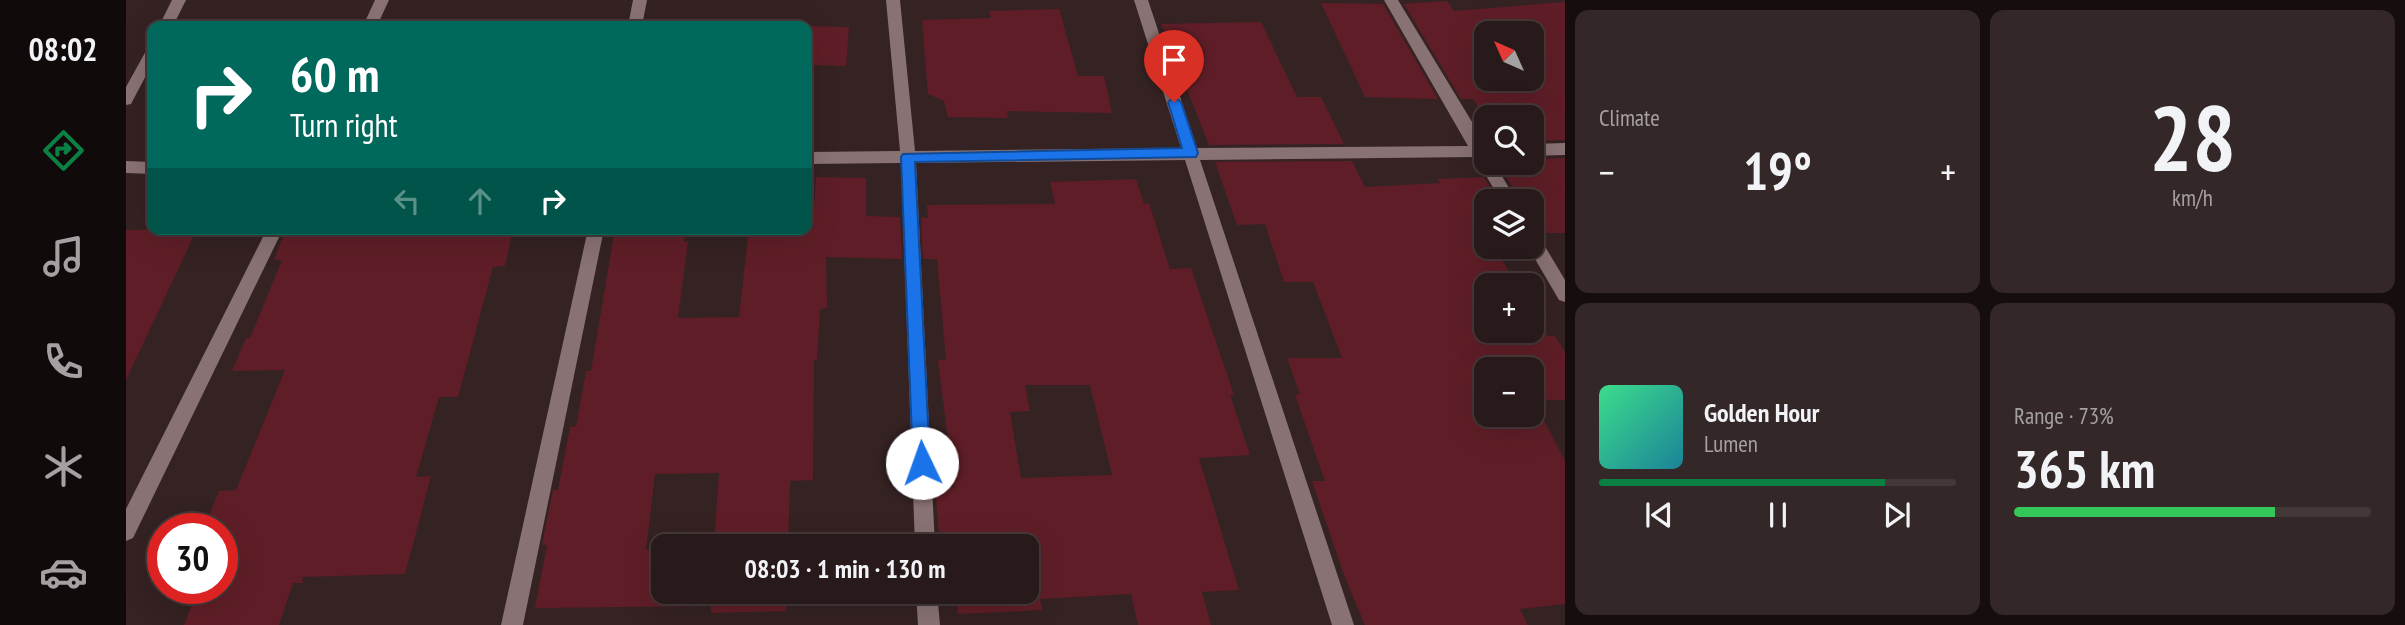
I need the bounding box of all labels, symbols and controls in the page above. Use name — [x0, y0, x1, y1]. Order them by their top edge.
north arrow — [1474, 21, 1544, 91]
map controls — [1474, 21, 1544, 427]
text: 08:02 — [28, 28, 98, 70]
pin — [1144, 30, 1204, 102]
icon: arrive — [1155, 41, 1193, 79]
text: 60 m — [290, 42, 379, 106]
icon: right — [175, 49, 266, 140]
text: 28 — [2149, 78, 2236, 196]
text: Climate — [1599, 103, 1660, 132]
text: Turn right — [290, 104, 398, 146]
button: search — [1474, 105, 1544, 175]
icon: directions — [39, 126, 88, 175]
text: 19° — [1743, 137, 1812, 204]
text: − — [1599, 147, 1615, 196]
text: + — [1940, 147, 1956, 196]
icon: left — [388, 182, 426, 220]
icon: ahead — [461, 182, 499, 220]
icon: right — [534, 182, 572, 220]
text: km/h — [2172, 183, 2213, 212]
button: layers — [1474, 189, 1544, 259]
icon: music — [39, 232, 88, 281]
button: + — [1474, 273, 1544, 343]
icon: phone — [39, 337, 88, 386]
button: − — [1474, 357, 1544, 427]
text: Golden Hour — [1704, 396, 1819, 429]
text: Range · 73% — [2014, 401, 2114, 430]
position arrow — [885, 426, 959, 500]
text: Lumen — [1704, 429, 1758, 458]
text: 365 km — [2014, 435, 2155, 502]
icon: climate — [39, 442, 88, 491]
icon: previous — [1640, 496, 1678, 534]
icon: pause — [1759, 496, 1797, 534]
icon: next — [1878, 496, 1916, 534]
speed limit sign: 30 — [147, 513, 238, 604]
icon: car — [39, 548, 88, 597]
text: 08:03 · 1 min · 130 m — [745, 552, 945, 585]

